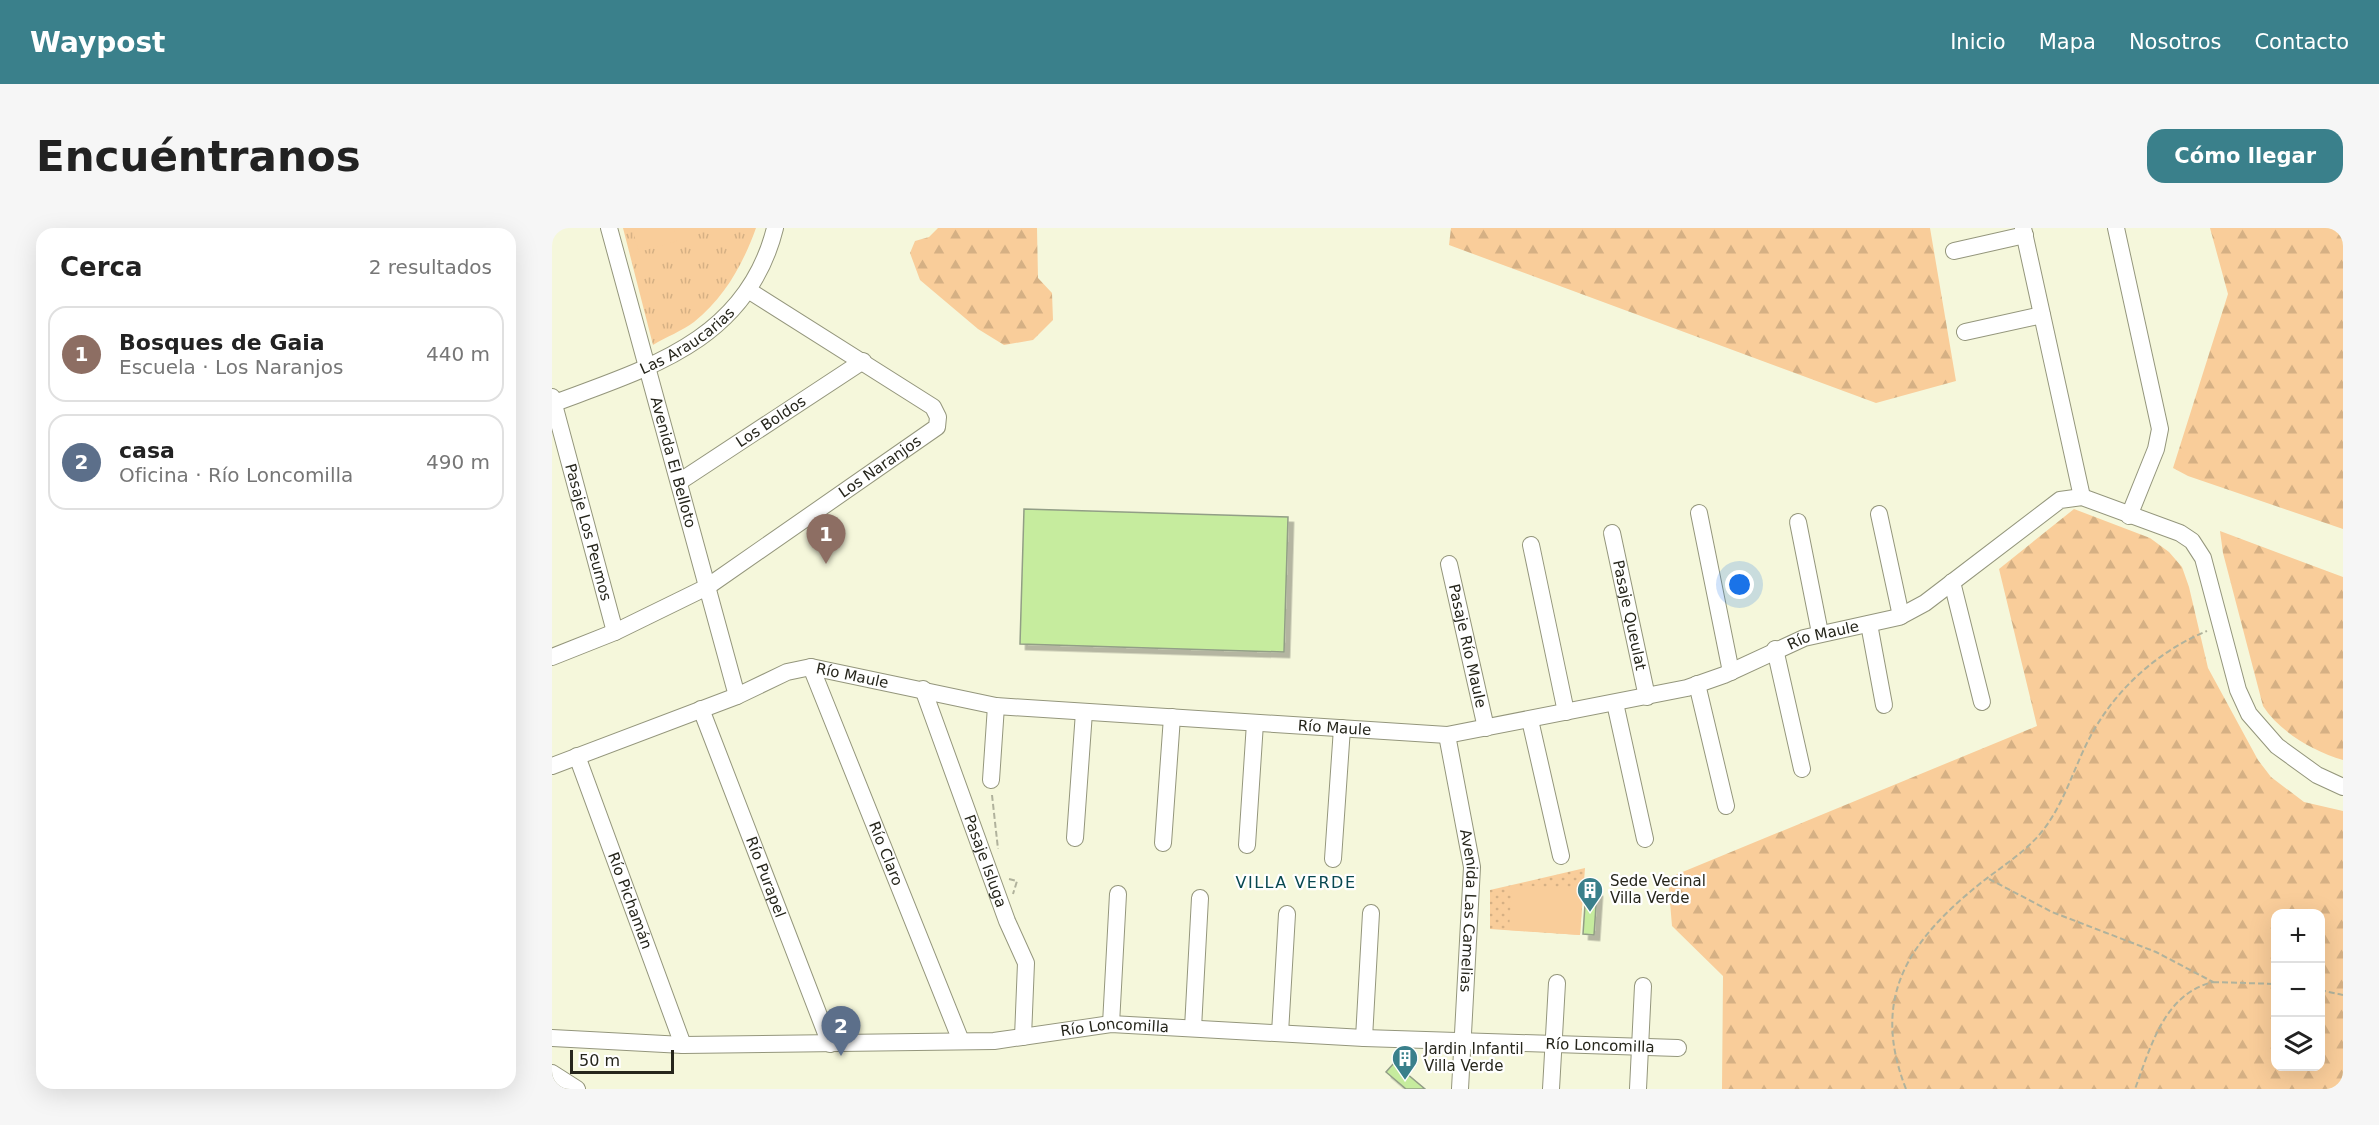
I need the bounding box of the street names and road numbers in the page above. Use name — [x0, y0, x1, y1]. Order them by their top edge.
street label: Las Araucarias — [637, 303, 739, 378]
street label: Los Boldos — [733, 392, 809, 451]
street label: Avenida El Belloto — [647, 395, 700, 530]
street label: Los Naranjos — [835, 432, 925, 502]
street label: Pasaje Los Peumos — [561, 462, 615, 603]
street label: Pasaje Queulat — [1609, 558, 1650, 672]
street label: Pasaje Río Maule — [1445, 582, 1490, 710]
street label: Río Maule — [1784, 617, 1861, 654]
street label: Río Maule — [814, 659, 890, 692]
street label: Río Maule — [1297, 716, 1372, 739]
street label: Pasaje Isluga — [960, 812, 1010, 910]
street label: Río Claro — [865, 819, 907, 888]
street label: Avenida Las Camelias — [1456, 828, 1481, 993]
street label: Río Purapel — [742, 834, 789, 920]
street label: Río Pichamán — [604, 850, 656, 951]
street label: Río Loncomilla — [1059, 1014, 1170, 1040]
street label: Río Loncomilla — [1545, 1035, 1655, 1056]

